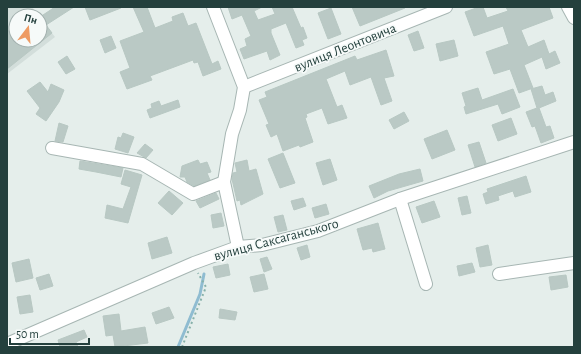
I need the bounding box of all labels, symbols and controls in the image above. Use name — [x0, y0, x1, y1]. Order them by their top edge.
north arrow — [8, 8, 48, 48]
text: Пн — [23, 12, 39, 26]
street label: вулиця Леонтовича — [292, 21, 399, 75]
street label: вулиця Саксаганського — [212, 217, 340, 263]
scale bar — [10, 320, 89, 346]
text: 50 m — [16, 328, 39, 340]

